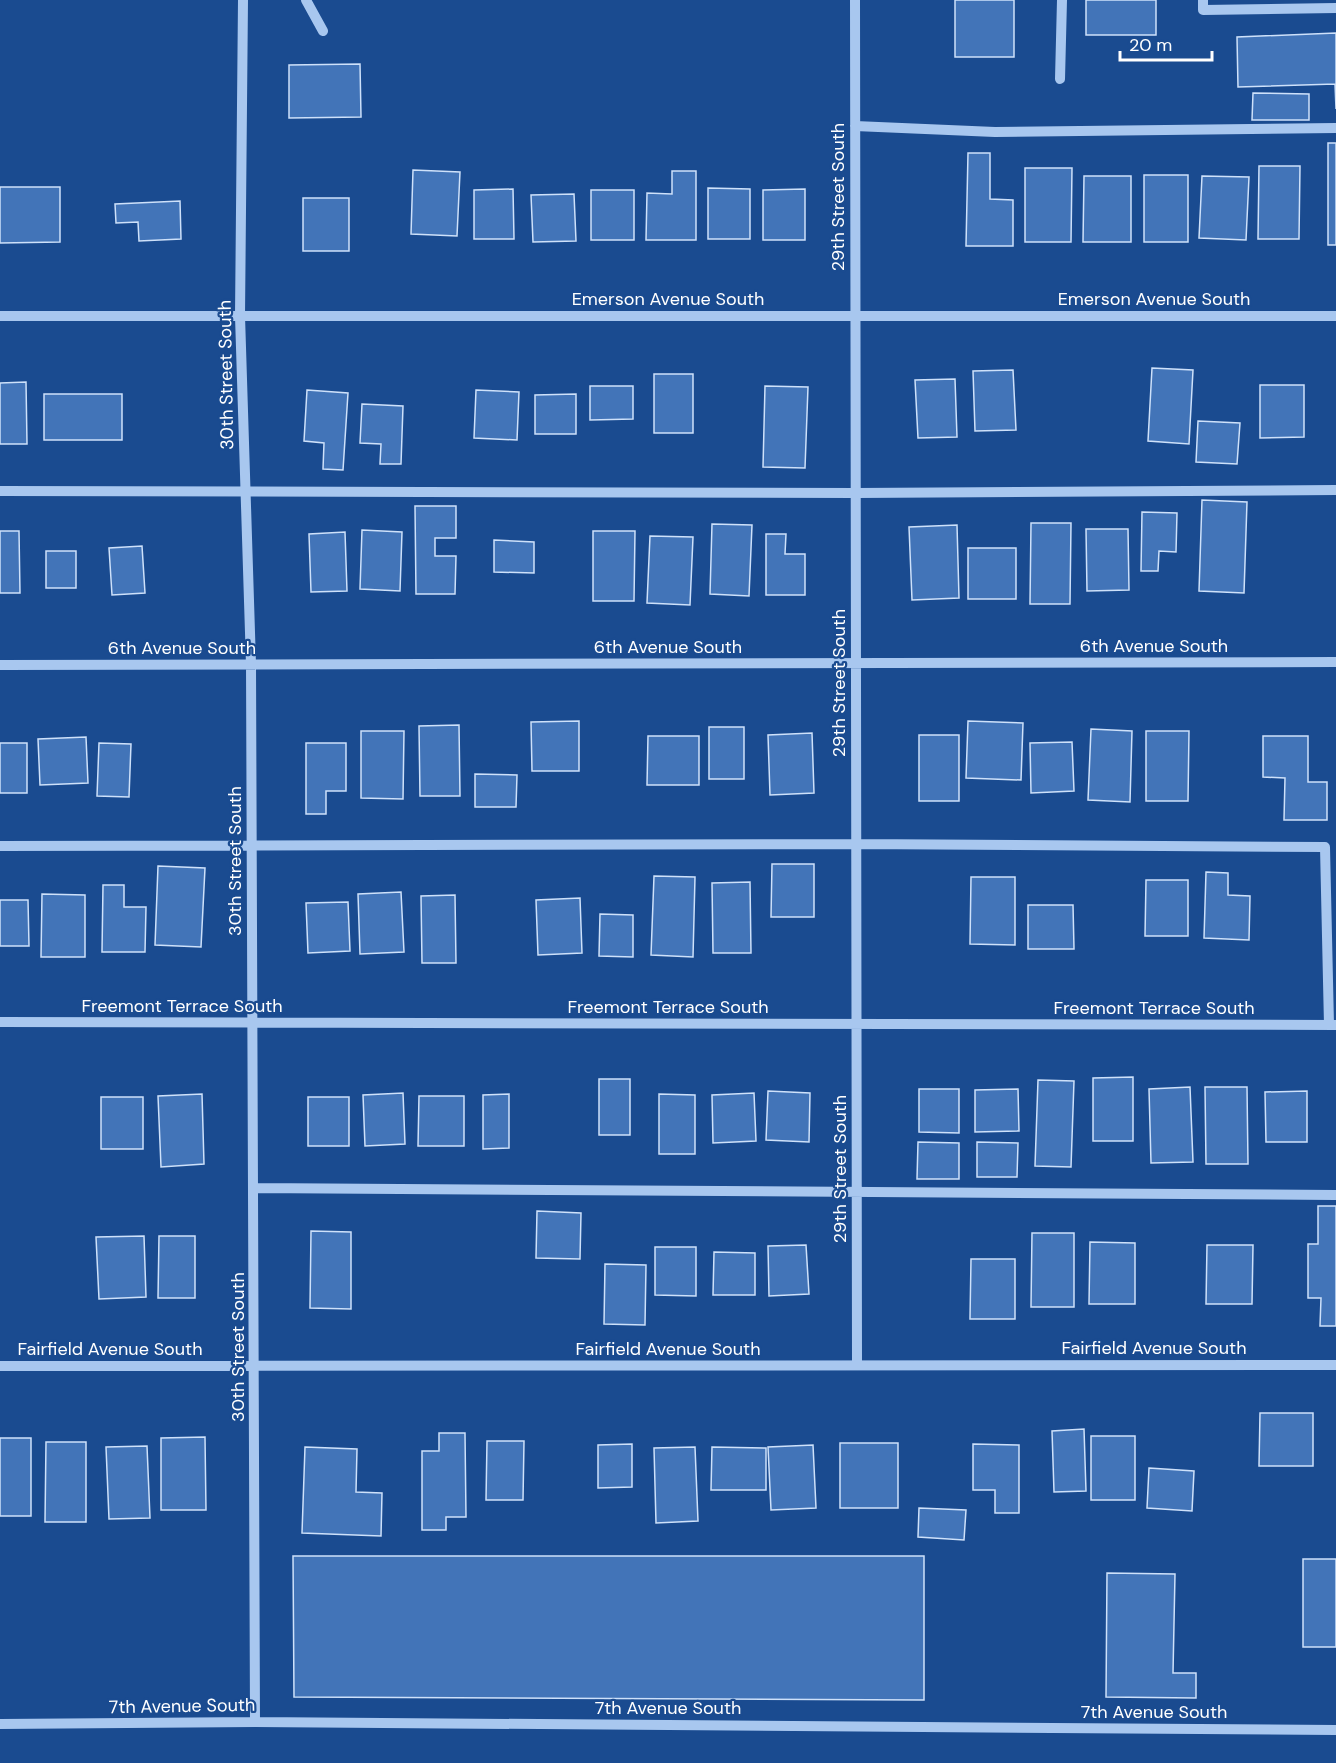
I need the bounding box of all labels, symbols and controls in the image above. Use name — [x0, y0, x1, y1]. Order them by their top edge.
scale bar — [1120, 24, 1212, 62]
text: 20 m — [1129, 33, 1172, 57]
street label: 29th Street South — [826, 123, 850, 271]
street label: Emerson Avenue South — [572, 287, 764, 311]
street label: Emerson Avenue South — [1058, 287, 1250, 311]
street label: 30th Street South — [213, 300, 239, 450]
street label: 29th Street South — [827, 609, 851, 757]
street label: 6th Avenue South — [1080, 634, 1228, 658]
street label: 6th Avenue South — [594, 635, 742, 659]
street label: 6th Avenue South — [108, 636, 256, 660]
street label: 30th Street South — [223, 786, 247, 936]
street label: Freemont Terrace South — [81, 994, 283, 1018]
street label: Freemont Terrace South — [567, 995, 769, 1019]
street label: Freemont Terrace South — [1053, 996, 1255, 1020]
street label: 29th Street South — [828, 1095, 852, 1243]
street label: 30th Street South — [226, 1272, 250, 1422]
street label: Fairfield Avenue South — [1061, 1336, 1247, 1360]
street label: Fairfield Avenue South — [17, 1337, 203, 1361]
street label: Fairfield Avenue South — [575, 1337, 761, 1361]
street label: 7th Avenue South — [109, 1693, 255, 1719]
street label: 7th Avenue South — [595, 1696, 741, 1720]
street label: 7th Avenue South — [1081, 1700, 1227, 1724]

